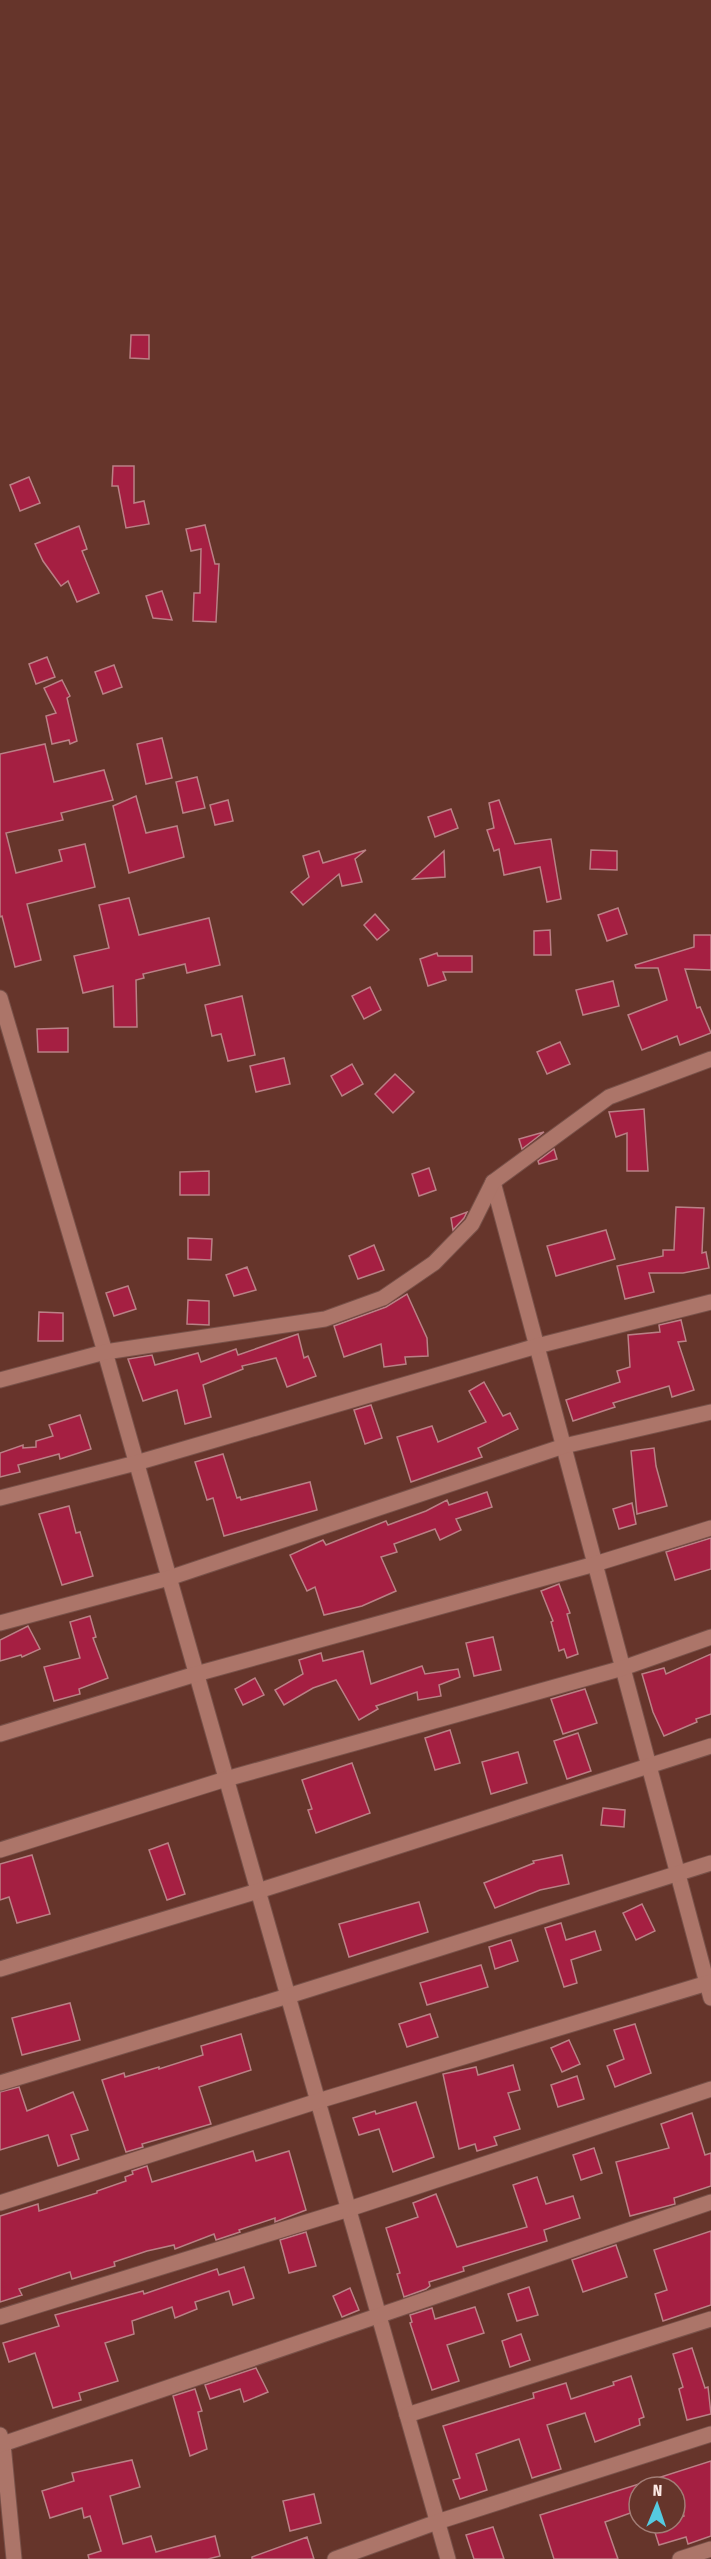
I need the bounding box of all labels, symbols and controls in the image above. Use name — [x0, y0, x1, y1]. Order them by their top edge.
north arrow — [627, 2475, 687, 2535]
text: N — [652, 2481, 663, 2500]

